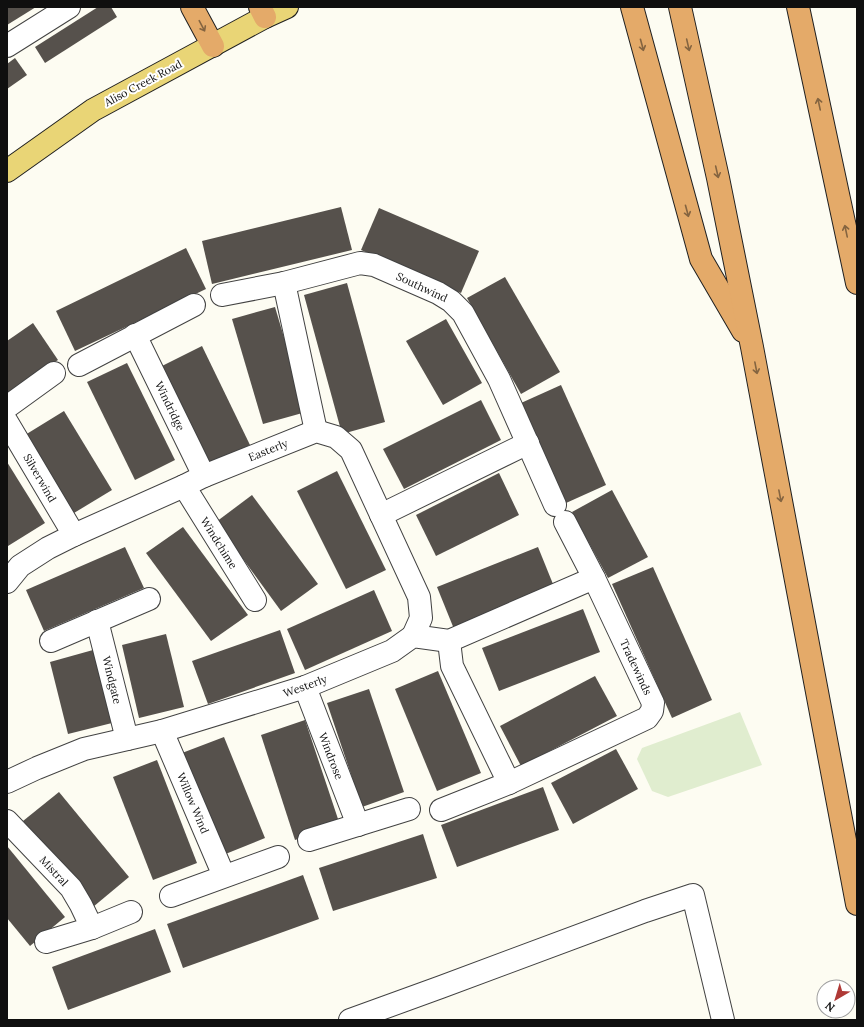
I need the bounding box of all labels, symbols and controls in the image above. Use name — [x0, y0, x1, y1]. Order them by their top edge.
one-way arrow — [199, 20, 207, 32]
one-way arrow — [639, 38, 646, 51]
one-way arrow — [685, 38, 693, 51]
street label: Aliso Creek Road — [101, 56, 185, 110]
one-way arrow — [814, 98, 822, 111]
one-way arrow — [713, 165, 721, 178]
one-way arrow — [684, 204, 692, 217]
one-way arrow — [842, 225, 850, 238]
street label: Southwind — [394, 269, 450, 305]
one-way arrow — [753, 361, 761, 374]
street label: Windridge — [152, 379, 188, 433]
street label: Easterly — [246, 436, 290, 464]
street label: Silverwind — [21, 451, 60, 505]
one-way arrow — [777, 489, 785, 502]
street label: Windchime — [198, 515, 240, 572]
street label: Tradewinds — [617, 637, 655, 697]
street label: Windgate — [99, 655, 125, 705]
street label: Westerly — [281, 672, 329, 700]
street label: Windrose — [316, 730, 346, 782]
street label: Willow Wind — [174, 770, 212, 836]
street label: Mistral — [37, 853, 71, 889]
north arrow — [816, 979, 856, 1019]
text: N — [822, 998, 838, 1015]

